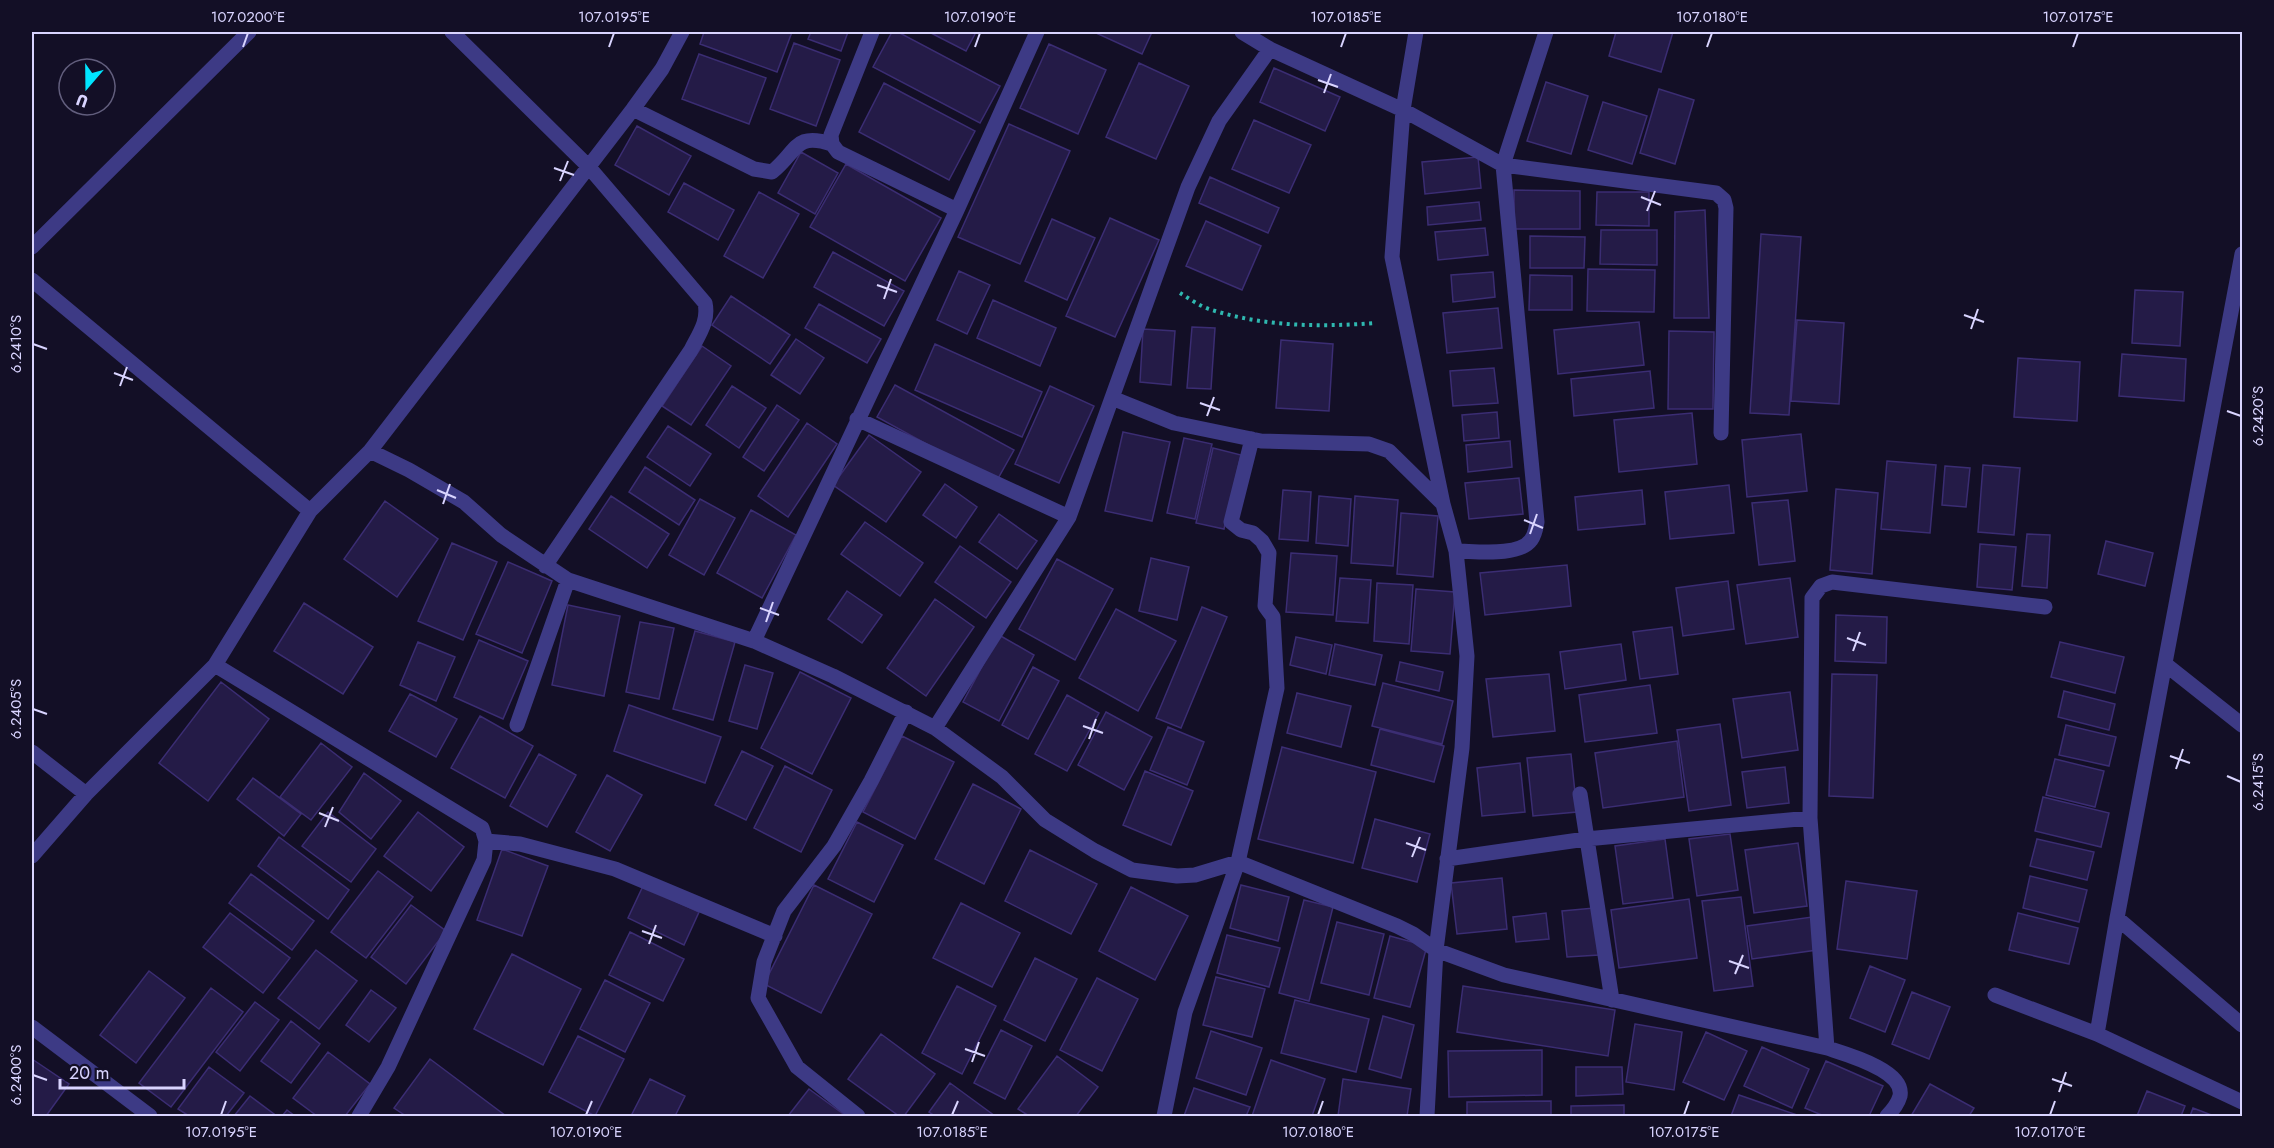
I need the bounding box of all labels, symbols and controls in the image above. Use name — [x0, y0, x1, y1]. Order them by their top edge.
text: 107.0200°E — [211, 6, 285, 28]
text: 107.0195°E — [578, 6, 650, 28]
text: 107.0190°E — [944, 6, 1016, 28]
text: 107.0185°E — [1310, 6, 1382, 28]
text: 107.0180°E — [1676, 6, 1748, 28]
text: 107.0175°E — [2042, 6, 2114, 28]
north arrow — [57, 57, 117, 117]
text: U — [73, 88, 91, 113]
text: 6.2410°S — [5, 315, 27, 373]
text: 6.2420°S — [2247, 386, 2269, 446]
text: 6.2405°S — [5, 679, 27, 739]
text: 6.2415°S — [2247, 753, 2269, 811]
text: 6.2400°S — [5, 1045, 27, 1105]
scale bar — [60, 1052, 184, 1090]
text: 20 m — [69, 1060, 109, 1086]
text: 107.0195°E — [185, 1121, 257, 1143]
text: 107.0190°E — [550, 1121, 622, 1143]
text: 107.0185°E — [916, 1121, 988, 1143]
text: 107.0180°E — [1282, 1121, 1354, 1143]
text: 107.0175°E — [1648, 1121, 1720, 1143]
text: 107.0170°E — [2014, 1121, 2086, 1143]

